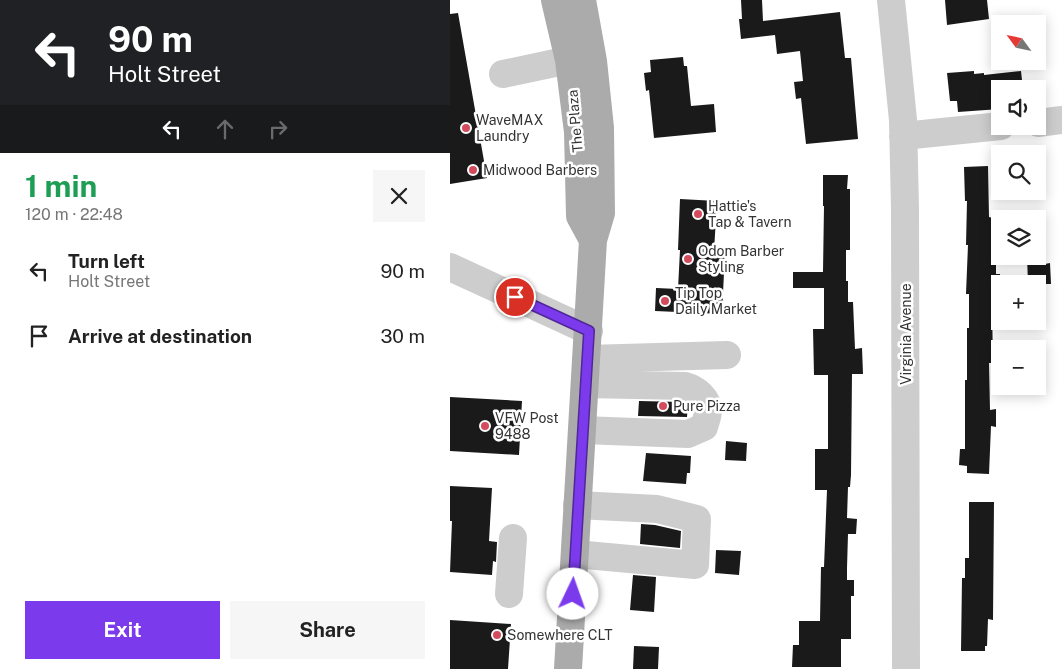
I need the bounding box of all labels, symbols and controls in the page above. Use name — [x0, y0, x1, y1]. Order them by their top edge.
north arrow — [991, 15, 1046, 70]
map controls — [991, 15, 1046, 395]
text: 90 m — [108, 19, 193, 60]
icon: left — [25, 20, 90, 85]
text: Holt Street — [108, 61, 221, 87]
button: sound — [991, 80, 1046, 135]
street label: The Plaza — [564, 89, 586, 153]
place label: WaveMAX Laundry — [476, 112, 544, 144]
icon: left — [158, 115, 186, 143]
icon: ahead — [211, 115, 239, 143]
icon: right — [264, 115, 292, 143]
marker: WaveMAX Laundry — [460, 122, 472, 134]
button: search — [991, 145, 1046, 200]
place label: Midwood Barbers — [483, 162, 597, 178]
marker: Midwood Barbers — [467, 164, 479, 176]
text: 1 min — [25, 168, 97, 204]
button: close — [373, 170, 425, 222]
place label: Hattie's Tap & Tavern — [708, 198, 792, 230]
text: 120 m · 22:48 — [25, 205, 123, 224]
marker: Hattie's Tap & Tavern — [692, 208, 704, 220]
button: layers — [991, 210, 1046, 265]
place label: Odom Barber Styling — [698, 243, 784, 275]
text: Turn left — [68, 250, 145, 272]
marker: Odom Barber Styling — [682, 253, 694, 265]
icon: left — [25, 257, 53, 285]
text: 90 m — [381, 260, 425, 282]
text: Holt Street — [68, 272, 150, 291]
button: + — [991, 275, 1046, 330]
pin — [494, 276, 536, 318]
icon: arrive — [501, 283, 529, 311]
street label: Virginia Avenue — [898, 283, 914, 385]
place label: Tip Top Daily Market — [675, 285, 757, 317]
marker: Tip Top Daily Market — [659, 295, 671, 307]
icon: arrive — [25, 322, 53, 350]
text: Arrive at destination — [68, 325, 252, 347]
text: 30 m — [380, 325, 425, 347]
button: − — [991, 340, 1046, 395]
place label: Pure Pizza — [673, 398, 740, 414]
marker: Pure Pizza — [657, 400, 669, 412]
place label: VFW Post 9488 — [495, 410, 559, 442]
marker: VFW Post 9488 — [479, 420, 491, 432]
position arrow — [546, 567, 598, 619]
button: Exit — [25, 601, 220, 659]
button: Share — [230, 601, 425, 659]
place label: Somewhere CLT — [507, 627, 612, 643]
marker: Somewhere CLT — [491, 629, 503, 641]

